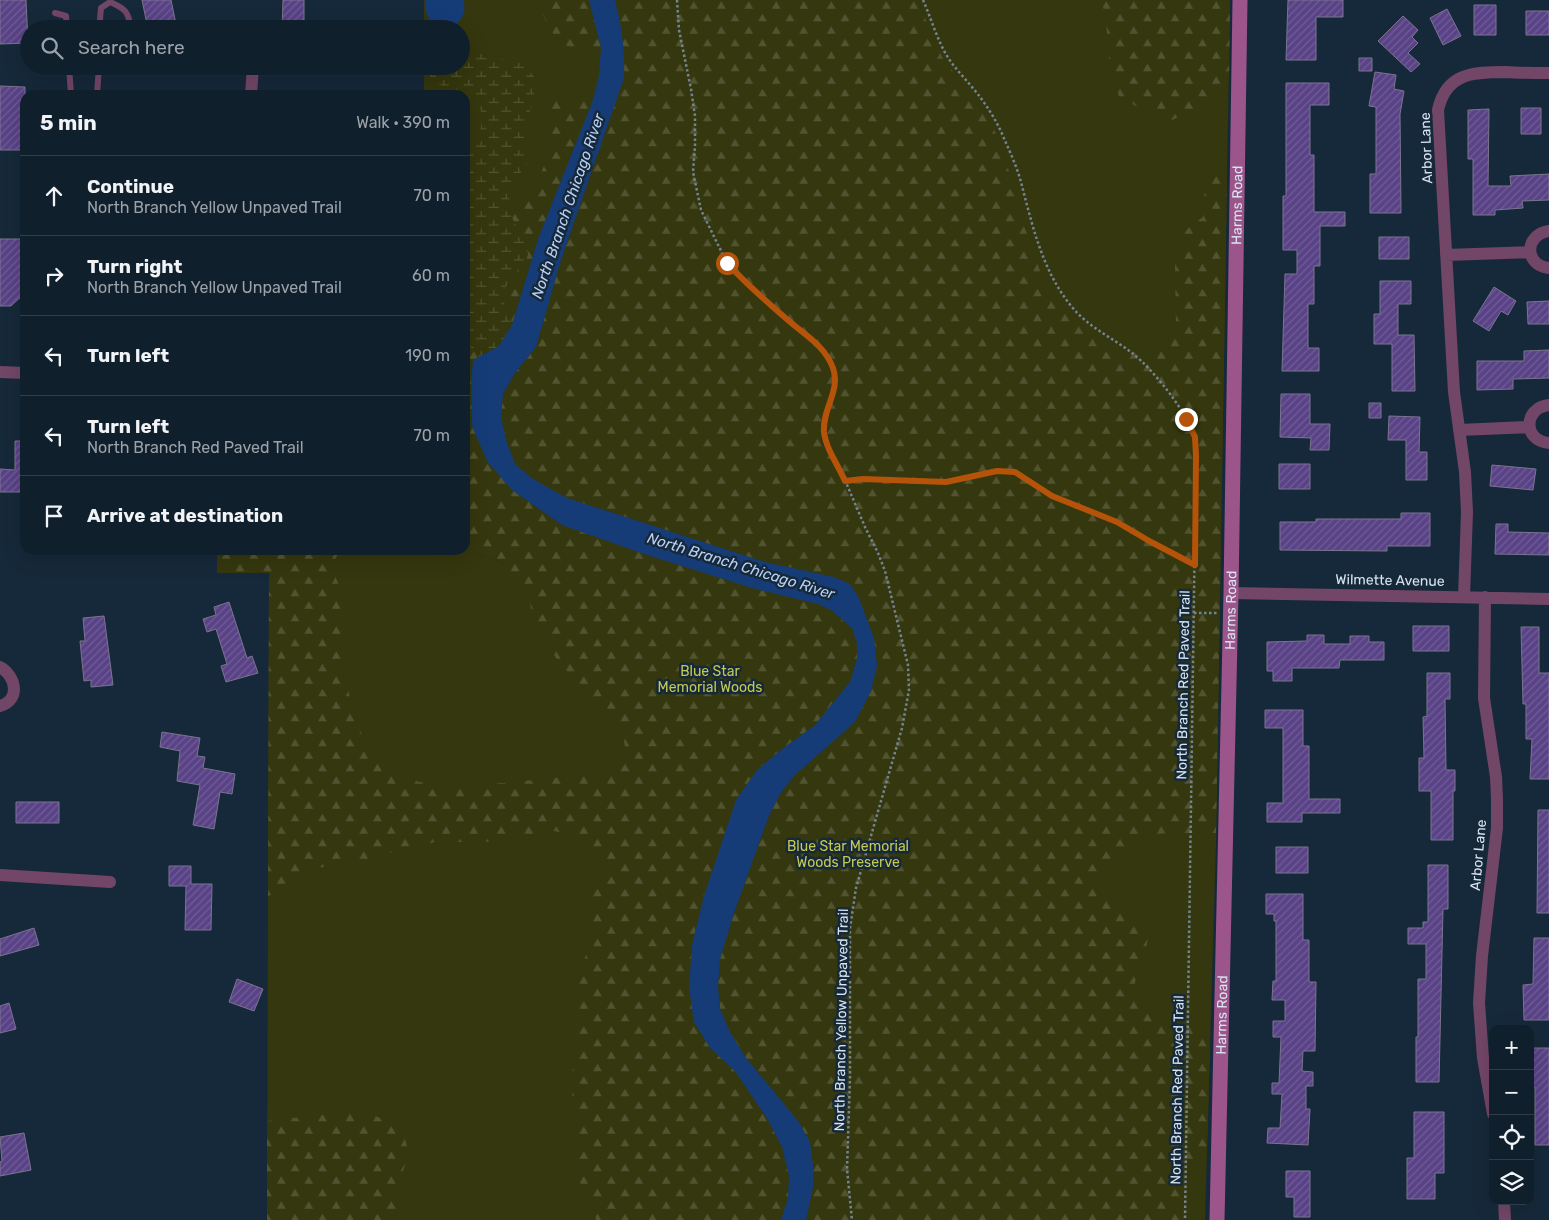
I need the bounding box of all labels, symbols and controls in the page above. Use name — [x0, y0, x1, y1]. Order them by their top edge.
search box — [20, 20, 470, 75]
icon: search — [38, 34, 66, 62]
text: Search here — [78, 36, 185, 59]
text: 5 min — [40, 110, 97, 135]
water label: North Branch Chicago River — [528, 110, 609, 301]
street label: Arbor Lane — [1417, 112, 1436, 184]
text: Walk · 390 m — [356, 113, 450, 132]
street label: Harms Road — [1228, 165, 1246, 245]
text: Continue — [87, 175, 174, 198]
icon: ahead — [40, 182, 68, 210]
text: 70 m — [413, 186, 450, 205]
text: North Branch Yellow Unpaved Trail — [87, 198, 342, 217]
route start — [716, 252, 739, 275]
text: Turn right — [87, 255, 182, 278]
icon: right — [40, 262, 68, 290]
text: 60 m — [412, 266, 450, 285]
text: North Branch Yellow Unpaved Trail — [87, 278, 342, 297]
icon: left — [40, 342, 68, 370]
text: Turn left — [87, 344, 169, 367]
text: 190 m — [405, 346, 450, 365]
route end — [1175, 408, 1198, 431]
text: Turn left — [87, 415, 169, 438]
icon: left — [40, 422, 68, 450]
text: 70 m — [413, 426, 450, 445]
text: North Branch Red Paved Trail — [87, 438, 304, 457]
icon: arrive — [40, 502, 68, 530]
text: Arrive at destination — [87, 504, 283, 527]
water label: North Branch Chicago River — [645, 529, 838, 603]
street label: Harms Road — [1222, 570, 1240, 650]
street label: Wilmette Avenue — [1335, 571, 1445, 590]
street label: North Branch Red Paved Trail — [1173, 590, 1194, 780]
park label: Blue Star Memorial Woods — [658, 663, 762, 696]
street label: Arbor Lane — [1467, 819, 1490, 891]
park label: Blue Star Memorial Woods Preserve — [787, 838, 909, 871]
street label: North Branch Yellow Unpaved Trail — [831, 908, 852, 1132]
street label: Harms Road — [1213, 975, 1231, 1055]
street label: North Branch Red Paved Trail — [1167, 995, 1188, 1185]
map controls — [1489, 1025, 1534, 1205]
button: + — [1489, 1025, 1534, 1070]
button: − — [1489, 1070, 1534, 1115]
button: locate — [1489, 1115, 1534, 1160]
button: layers — [1489, 1160, 1534, 1205]

